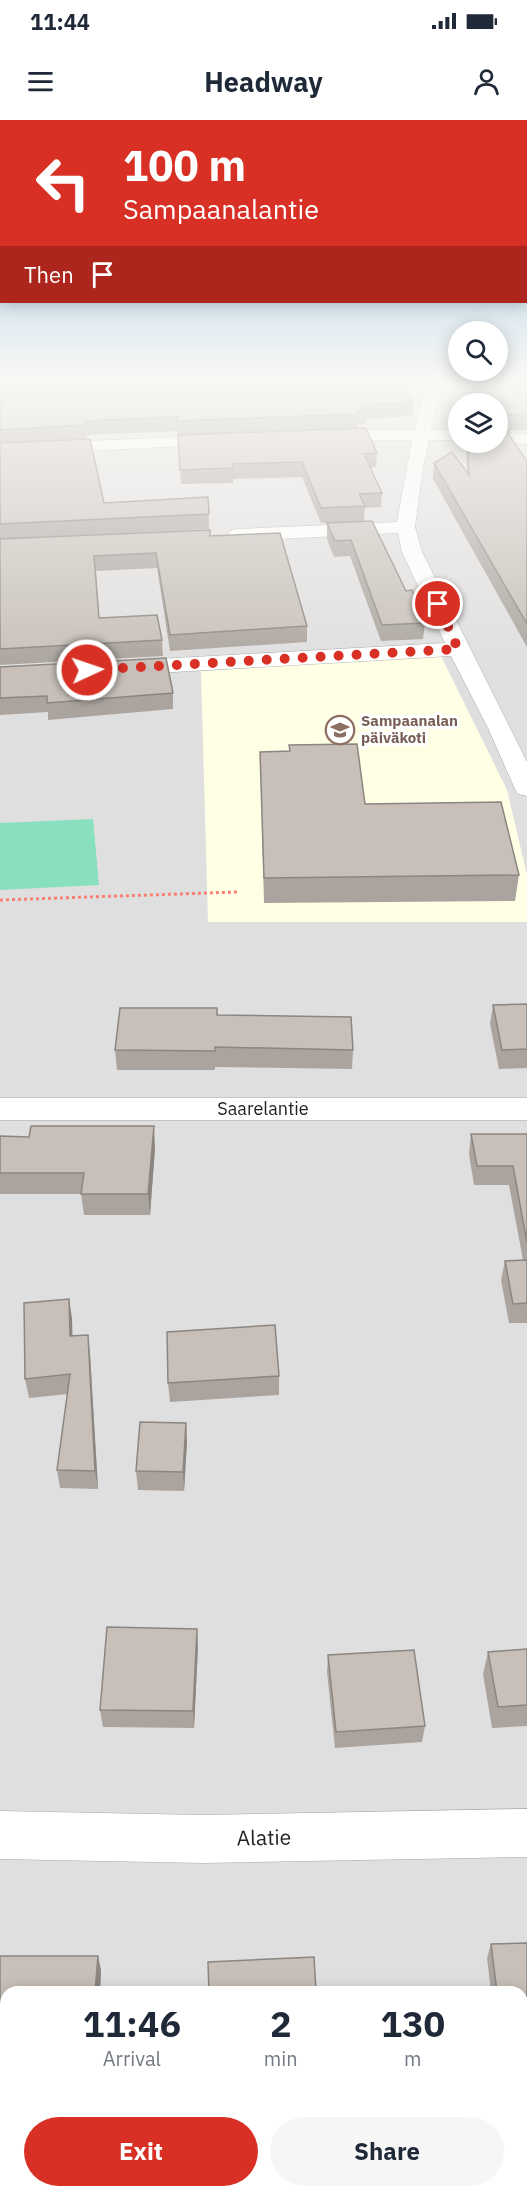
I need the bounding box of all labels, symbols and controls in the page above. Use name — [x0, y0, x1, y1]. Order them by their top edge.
text: 11:44 — [30, 7, 90, 36]
text: Headway — [204, 64, 323, 99]
icon: menu — [24, 65, 57, 98]
icon: person — [470, 65, 503, 98]
text: 100 m — [123, 138, 246, 193]
icon: left — [24, 144, 102, 222]
text: Sampaanalantie — [123, 191, 319, 226]
icon: arrive — [86, 258, 119, 291]
text: Then — [24, 260, 74, 289]
map controls — [448, 321, 508, 453]
button: search — [448, 321, 508, 381]
button: layers — [448, 393, 508, 453]
pin — [412, 578, 463, 629]
icon: arrive — [421, 587, 454, 620]
position arrow — [55, 638, 119, 702]
place label: Sampaanalan päiväkoti — [361, 711, 458, 747]
school or university icon: Sampaanalan päiväkoti — [324, 714, 356, 746]
street label: Saarelantie — [217, 1097, 309, 1120]
street label: Alatie — [236, 1823, 291, 1851]
text: 11:46 — [83, 2000, 181, 2047]
text: 2 — [270, 2000, 292, 2047]
text: 130 — [380, 2000, 445, 2047]
text: Arrival — [103, 2045, 161, 2072]
text: min — [264, 2045, 298, 2072]
text: m — [404, 2045, 422, 2072]
button: Exit — [24, 2117, 258, 2186]
button: Share — [270, 2117, 504, 2186]

